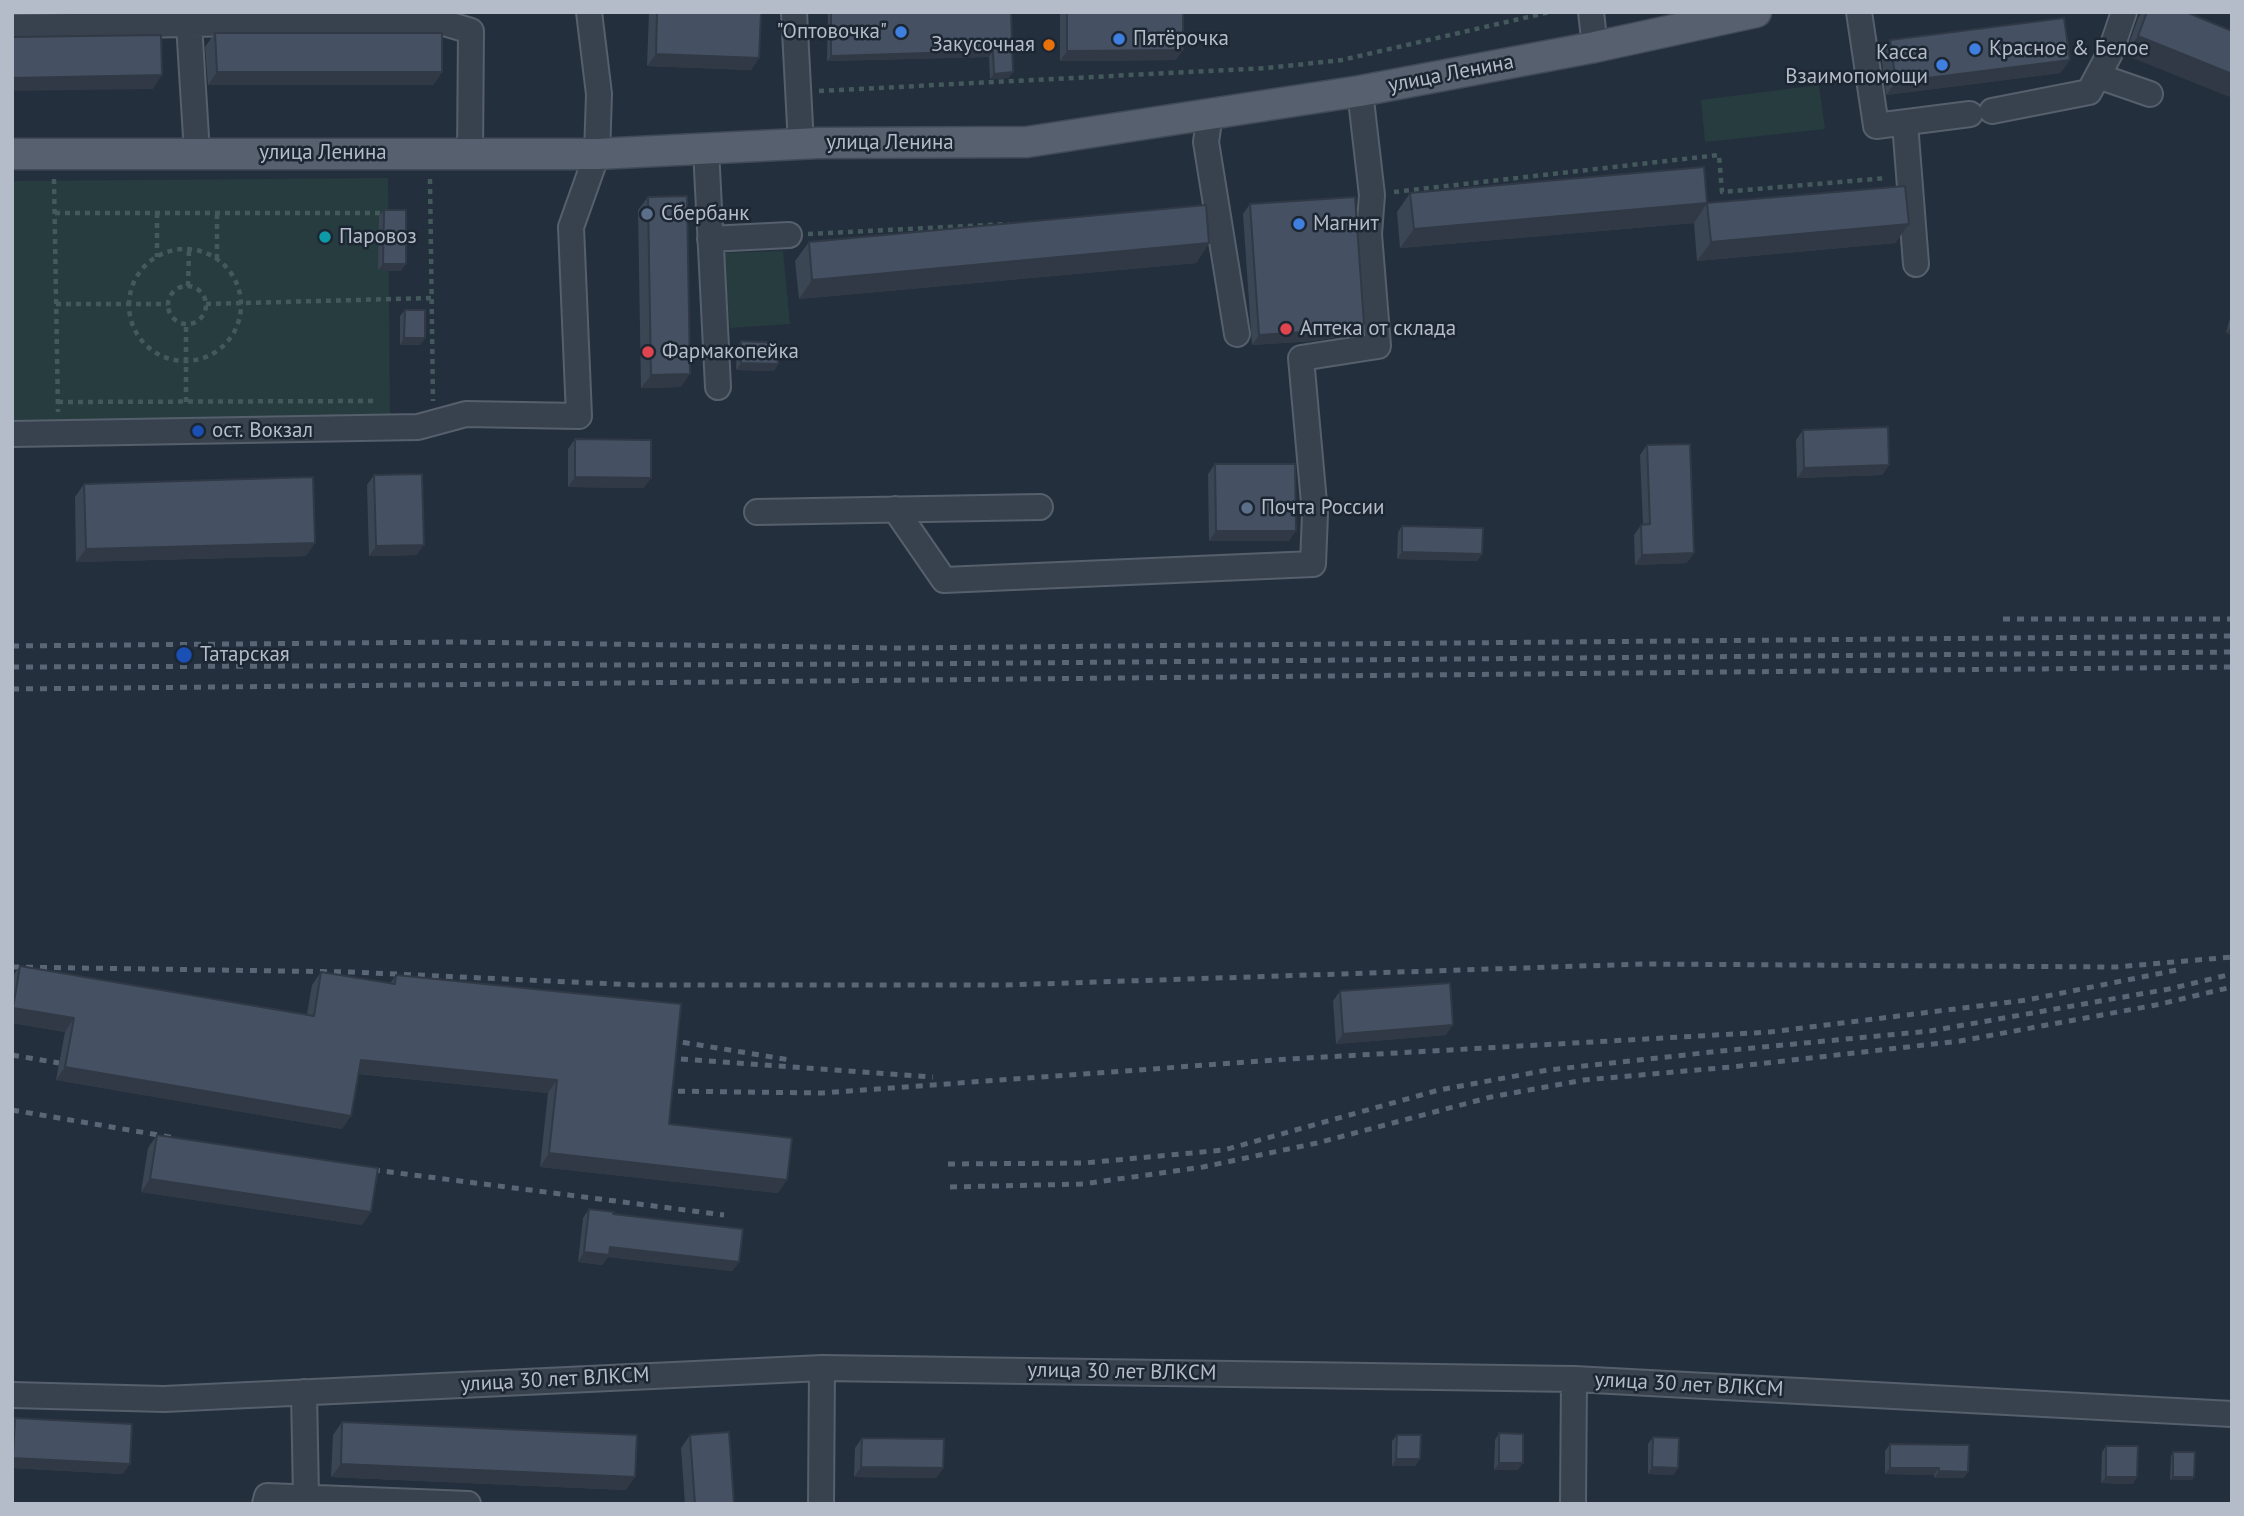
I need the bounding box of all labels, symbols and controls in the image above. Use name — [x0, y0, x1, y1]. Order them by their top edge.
place label: "Оптовочка" — [776, 19, 887, 45]
marker: "Оптовочка" — [893, 24, 909, 40]
place label: Пятёрочка — [1133, 26, 1229, 52]
marker: Пятёрочка — [1111, 31, 1127, 47]
place label: Закусочная — [931, 32, 1035, 58]
place label: Красное & Белое — [1989, 36, 2149, 62]
marker: Закусочная — [1041, 37, 1057, 53]
place label: Касса Взаимопомощи — [1785, 40, 1928, 90]
marker: Красное & Белое — [1967, 41, 1983, 57]
street label: улица Ленина — [1386, 49, 1516, 99]
marker: Касса Взаимопомощи — [1934, 57, 1950, 73]
street label: улица Ленина — [826, 130, 954, 156]
street label: улица Ленина — [259, 140, 387, 166]
place label: Сбербанк — [661, 201, 749, 227]
marker: Сбербанк — [639, 206, 655, 222]
place label: Магнит — [1313, 211, 1379, 237]
marker: Магнит — [1291, 216, 1307, 232]
place label: Паровоз — [339, 224, 417, 250]
marker: Паровоз — [317, 229, 333, 245]
place label: Аптека от склада — [1300, 316, 1456, 342]
marker: Аптека от склада — [1278, 321, 1294, 337]
place label: Фармакопейка — [662, 339, 799, 365]
marker: Фармакопейка — [640, 344, 656, 360]
place label: ост. Вокзал — [212, 418, 313, 444]
marker: ост. Вокзал — [190, 423, 206, 439]
place label: Почта России — [1261, 495, 1384, 521]
marker: Почта России — [1239, 500, 1255, 516]
place label: Татарская — [200, 642, 290, 668]
marker: Татарская — [174, 645, 194, 665]
street label: улица 30 лет ВЛКСМ — [1027, 1358, 1217, 1386]
street label: улица 30 лет ВЛКСМ — [460, 1362, 650, 1398]
street label: улица 30 лет ВЛКСМ — [1594, 1367, 1784, 1403]

